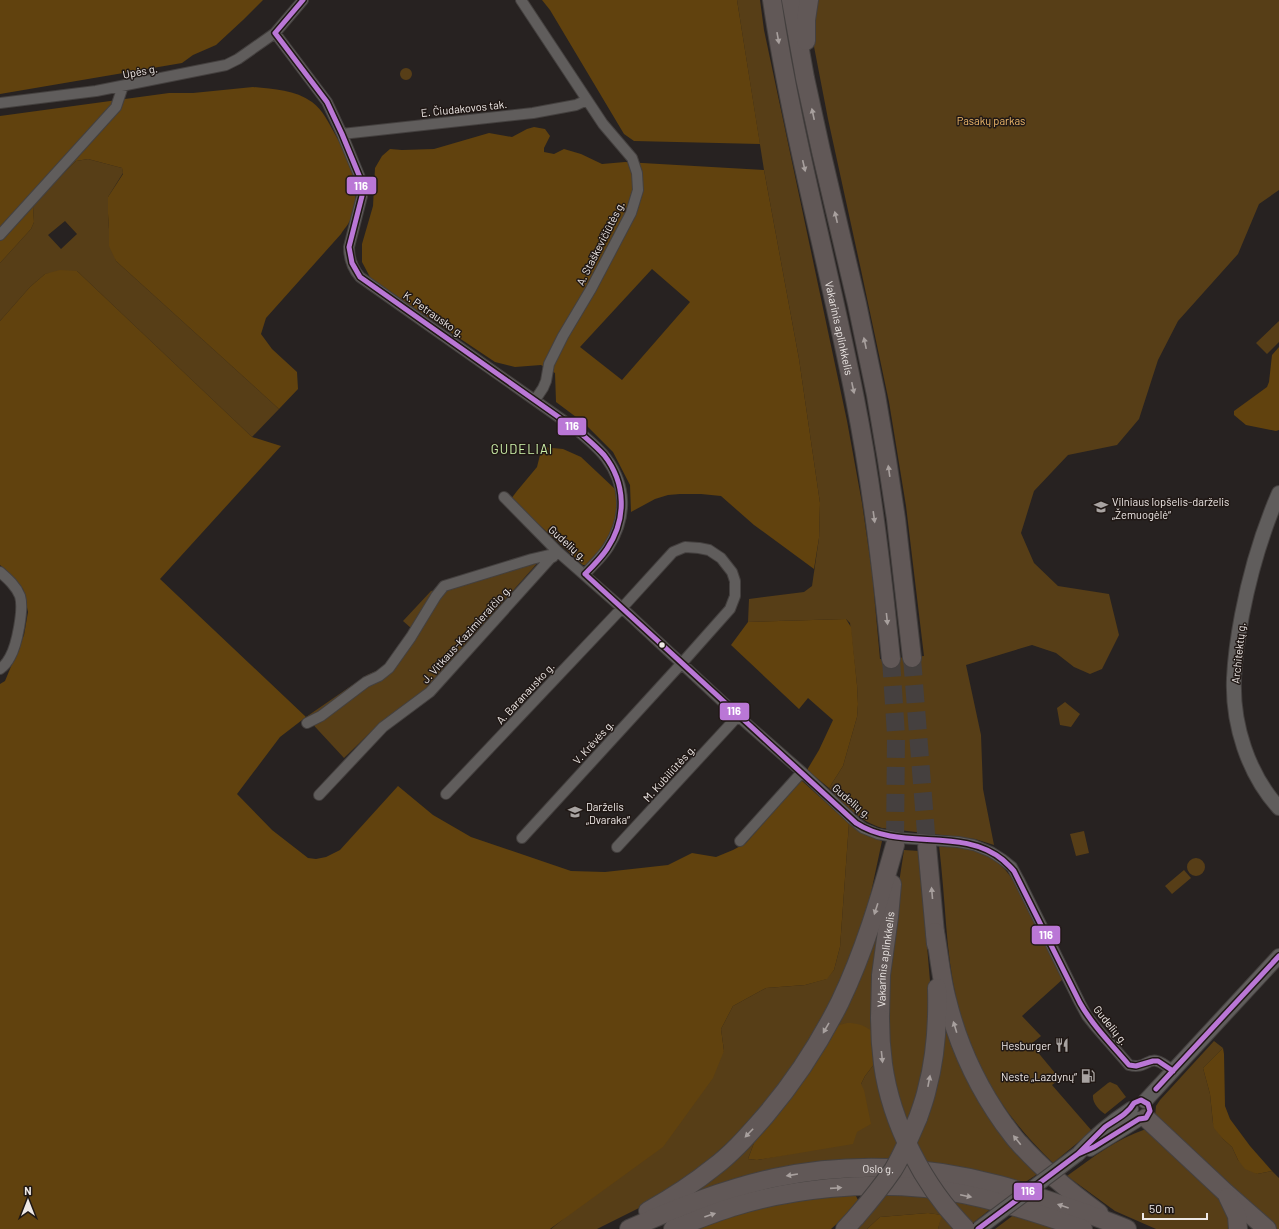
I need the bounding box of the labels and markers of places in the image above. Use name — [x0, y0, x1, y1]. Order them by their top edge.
place label: Vilniaus lopšelis-darželis „Žemuogėlė“ — [1112, 495, 1229, 521]
school or university icon: Vilniaus lopšelis-darželis „Žemuogėlė“ — [1093, 499, 1109, 515]
unlabelled marker — [657, 640, 667, 650]
place label: Darželis „Dvaraka“ — [586, 800, 630, 826]
school or university icon: Darželis „Dvaraka“ — [567, 804, 583, 820]
restaurant icon: Hesburger — [1054, 1037, 1070, 1053]
place label: Hesburger — [1001, 1039, 1051, 1052]
fuel station icon: Neste „Lazdynų“ — [1080, 1068, 1096, 1084]
place label: Neste „Lazdynų“ — [1001, 1070, 1077, 1083]

